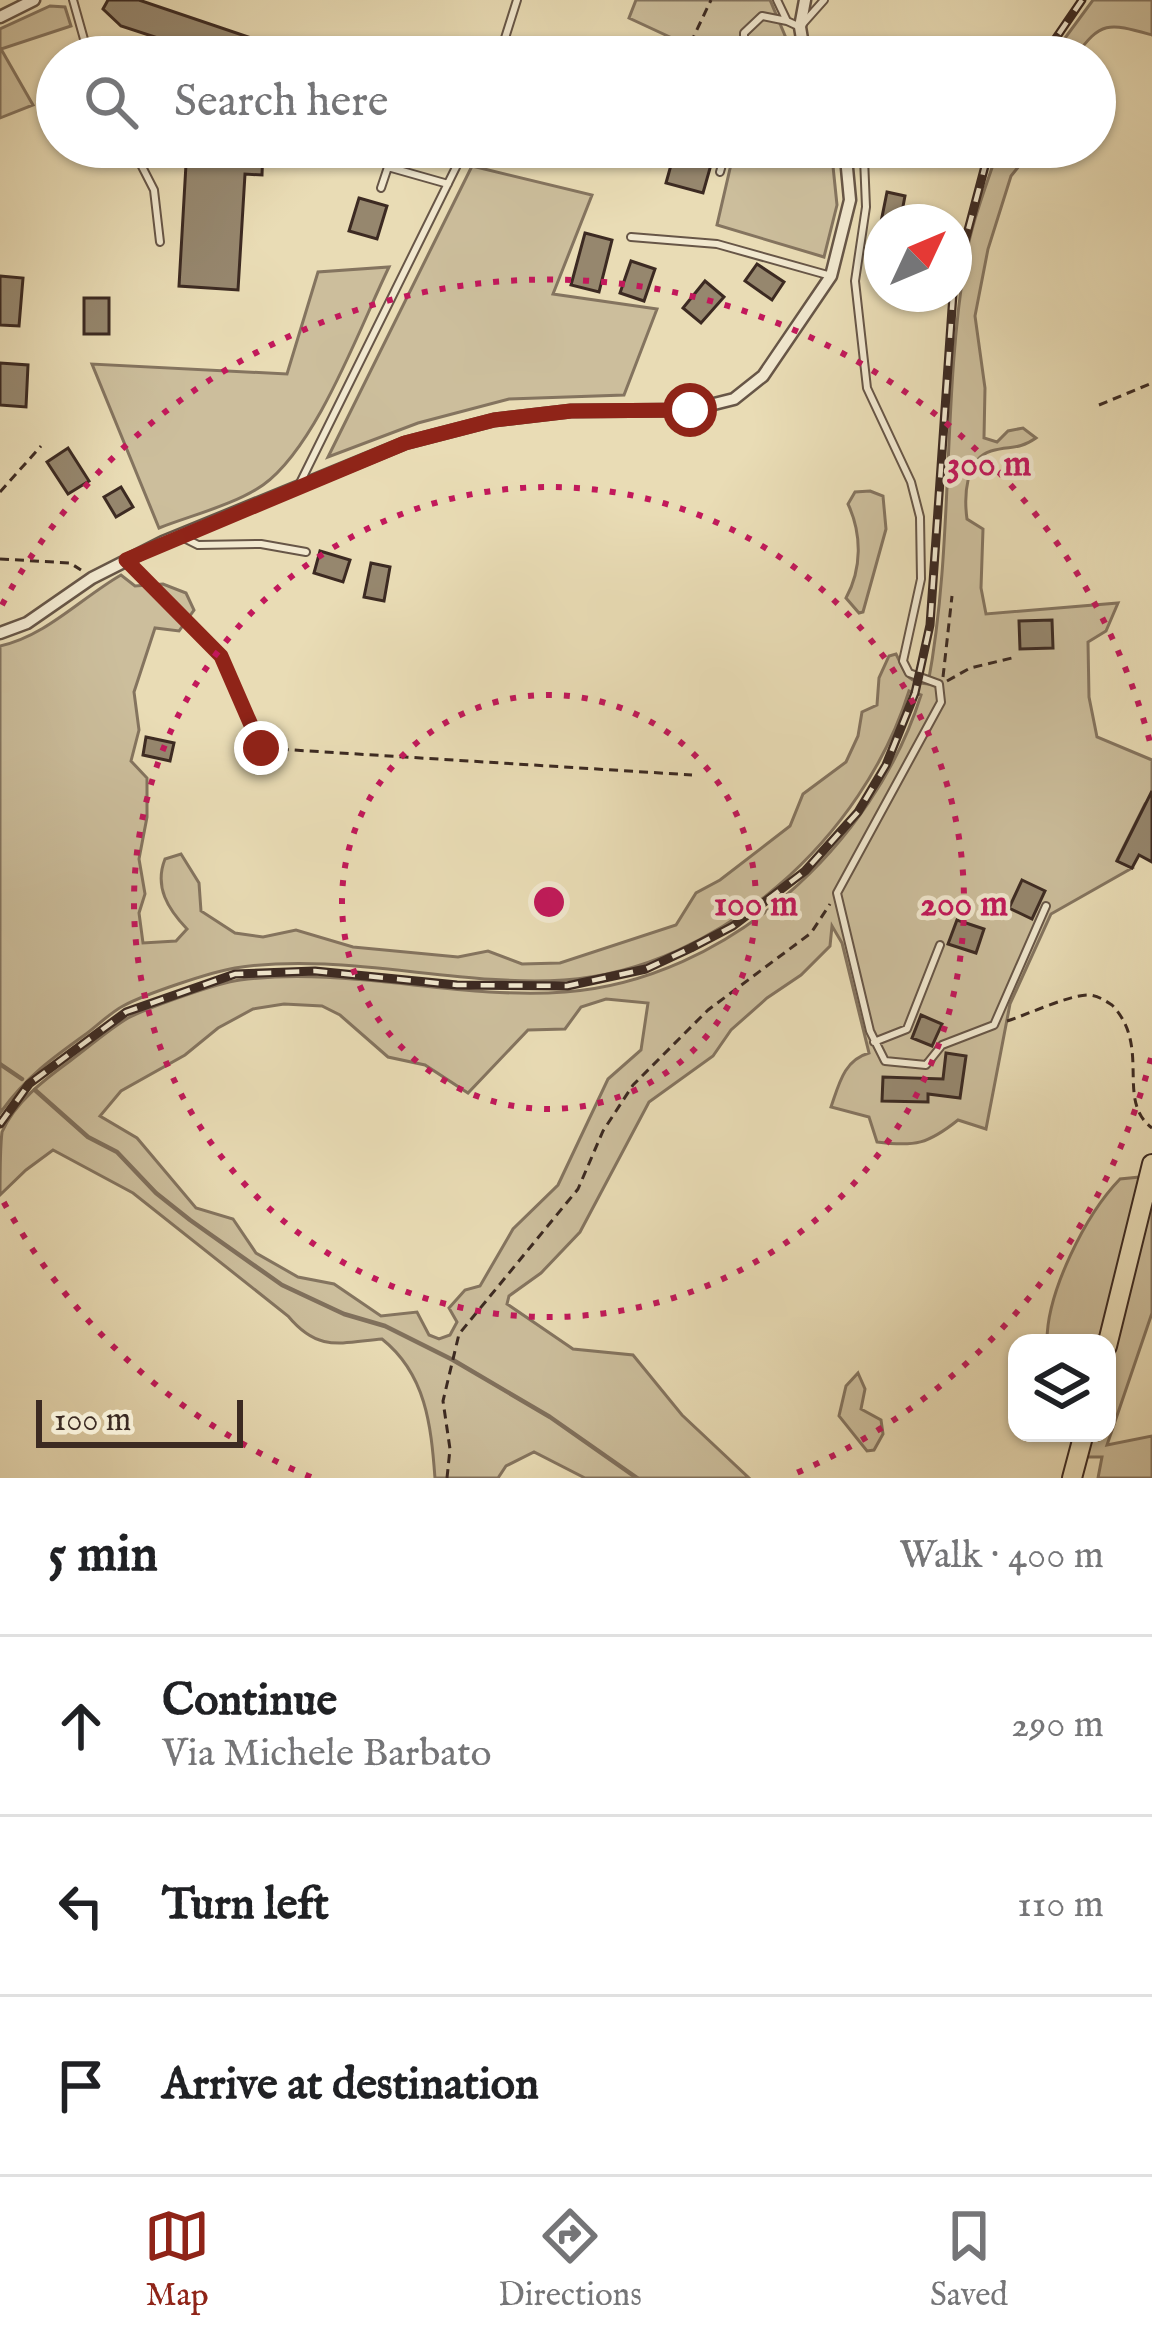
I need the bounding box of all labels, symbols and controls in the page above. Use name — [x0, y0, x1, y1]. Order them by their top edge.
search box — [36, 36, 1116, 168]
icon: search — [78, 69, 144, 135]
text: Search here — [174, 74, 388, 131]
north arrow — [864, 204, 972, 312]
route start — [663, 383, 717, 437]
text: 300 m — [947, 442, 1031, 488]
route end — [234, 721, 288, 775]
centre of rings — [528, 881, 570, 923]
text: 100 m — [714, 882, 798, 928]
text: 200 m — [920, 882, 1008, 928]
map controls — [1008, 1334, 1116, 1442]
button: layers — [1008, 1334, 1116, 1442]
scale bar — [36, 1394, 243, 1447]
text: 100 m — [54, 1400, 131, 1442]
text: 5 min — [48, 1524, 158, 1589]
text: Walk · 400 m — [899, 1532, 1104, 1581]
text: Continue — [162, 1673, 337, 1730]
icon: ahead — [48, 1693, 114, 1759]
text: 290 m — [1011, 1701, 1104, 1750]
text: Via Michele Barbato — [162, 1730, 491, 1779]
icon: left — [48, 1873, 114, 1939]
text: Turn left — [162, 1877, 329, 1934]
text: 110 m — [1017, 1881, 1104, 1930]
icon: arrive — [48, 2053, 114, 2119]
text: Arrive at destination — [162, 2057, 539, 2114]
tab: Map — [144, 2203, 210, 2317]
tab: Directions — [498, 2203, 642, 2317]
tab: Saved — [930, 2203, 1008, 2317]

